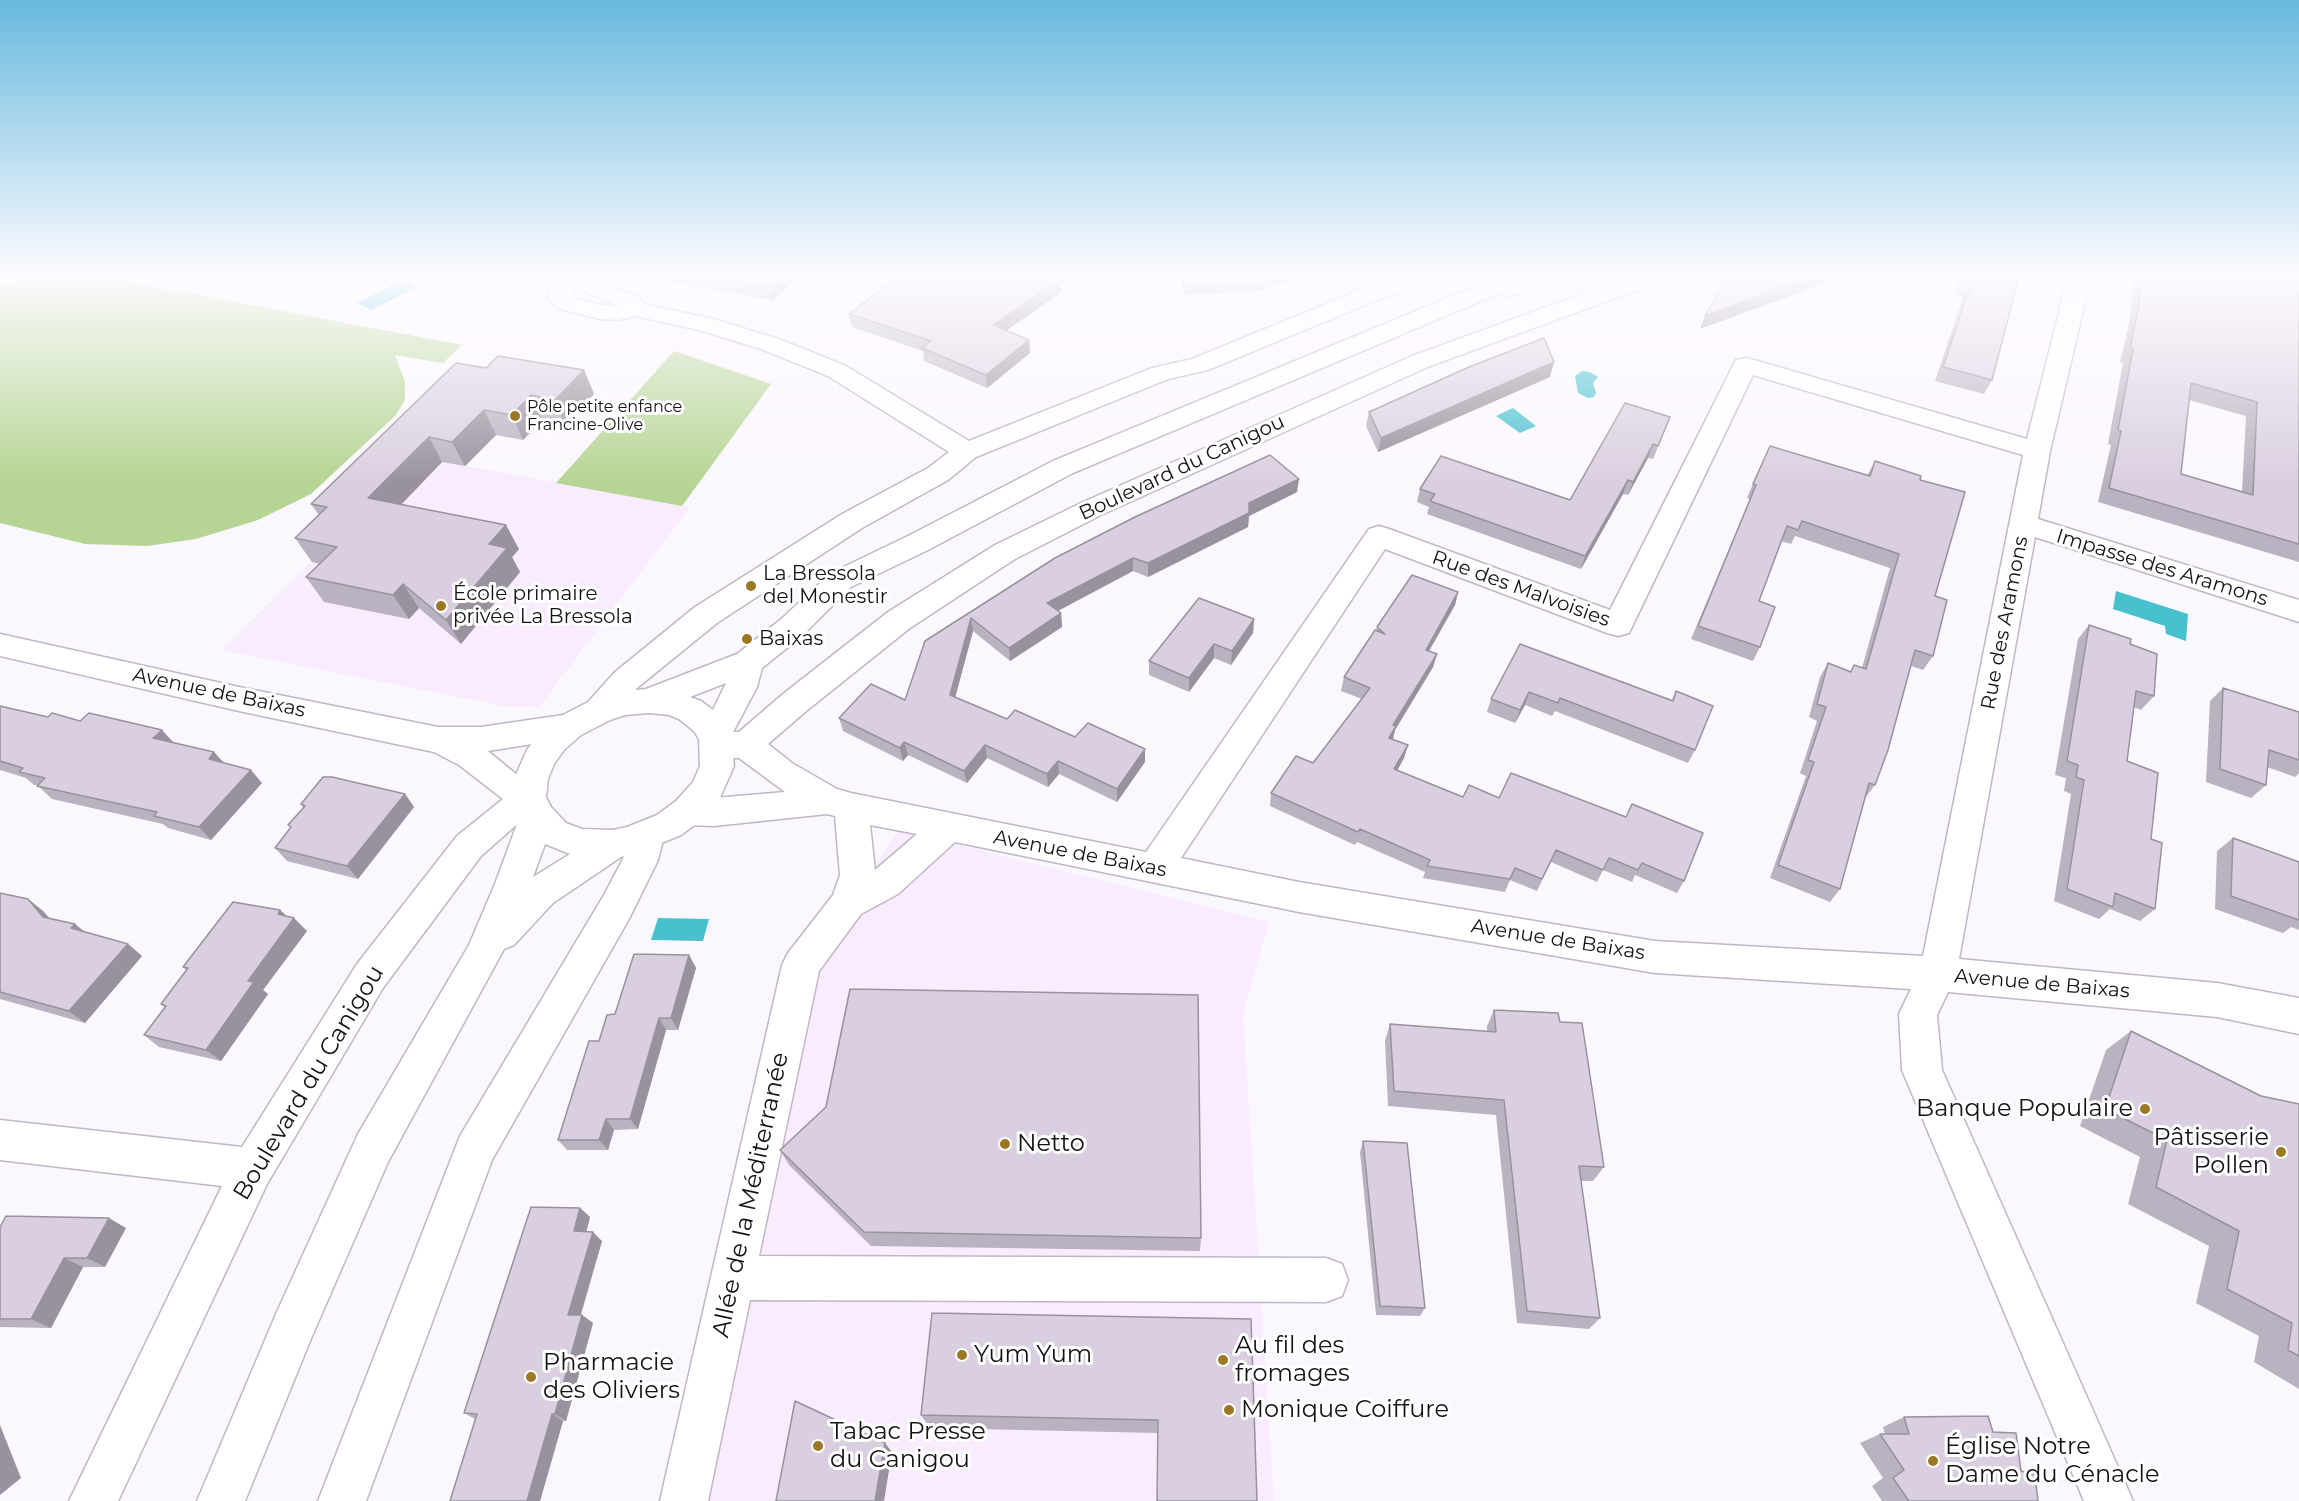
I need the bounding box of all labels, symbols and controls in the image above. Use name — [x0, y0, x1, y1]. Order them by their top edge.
place label: Pôle petite enfance Francine-Olive — [527, 397, 682, 435]
marker: Pôle petite enfance Francine-Olive — [508, 409, 522, 423]
street label: Boulevard du Canigou — [1076, 410, 1288, 526]
street label: Impasse des Aramons — [2053, 524, 2271, 612]
street label: Rue des Aramons — [1976, 534, 2034, 712]
street label: Rue des Malvoisies — [1429, 546, 1613, 632]
place label: La Bressola del Monestir — [763, 562, 888, 609]
marker: La Bressola del Monestir — [744, 579, 758, 593]
place label: École primaire privée La Bressola — [453, 582, 633, 629]
marker: École primaire privée La Bressola — [434, 599, 448, 613]
place label: Baixas — [759, 627, 823, 651]
marker: Baixas — [740, 632, 754, 646]
street label: Avenue de Baixas — [130, 663, 308, 723]
street label: Avenue de Baixas — [991, 825, 1169, 883]
street label: Avenue de Baixas — [1469, 914, 1647, 966]
street label: Boulevard du Canigou — [228, 960, 390, 1206]
street label: Avenue de Baixas — [1953, 964, 2131, 1004]
street label: Allée de la Méditerranée — [707, 1050, 795, 1340]
place label: Banque Populaire — [1916, 1095, 2133, 1123]
marker: Banque Populaire — [2138, 1102, 2152, 1116]
place label: Pâtisserie Pollen — [2153, 1124, 2269, 1180]
place label: Netto — [1017, 1130, 1085, 1158]
marker: Netto — [998, 1137, 1012, 1151]
marker: Pâtisserie Pollen — [2274, 1145, 2288, 1159]
place label: Au fil des fromages — [1235, 1332, 1350, 1388]
place label: Yum Yum — [974, 1341, 1092, 1369]
marker: Yum Yum — [955, 1348, 969, 1362]
place label: Pharmacie des Oliviers — [543, 1349, 680, 1405]
marker: Au fil des fromages — [1216, 1353, 1230, 1367]
marker: Pharmacie des Oliviers — [524, 1370, 538, 1384]
place label: Monique Coiffure — [1241, 1396, 1449, 1424]
marker: Monique Coiffure — [1222, 1403, 1236, 1417]
place label: Tabac Presse du Canigou — [830, 1418, 986, 1474]
place label: Église Notre Dame du Cénacle — [1945, 1433, 2160, 1489]
marker: Tabac Presse du Canigou — [811, 1439, 825, 1453]
marker: Église Notre Dame du Cénacle — [1926, 1454, 1940, 1468]

